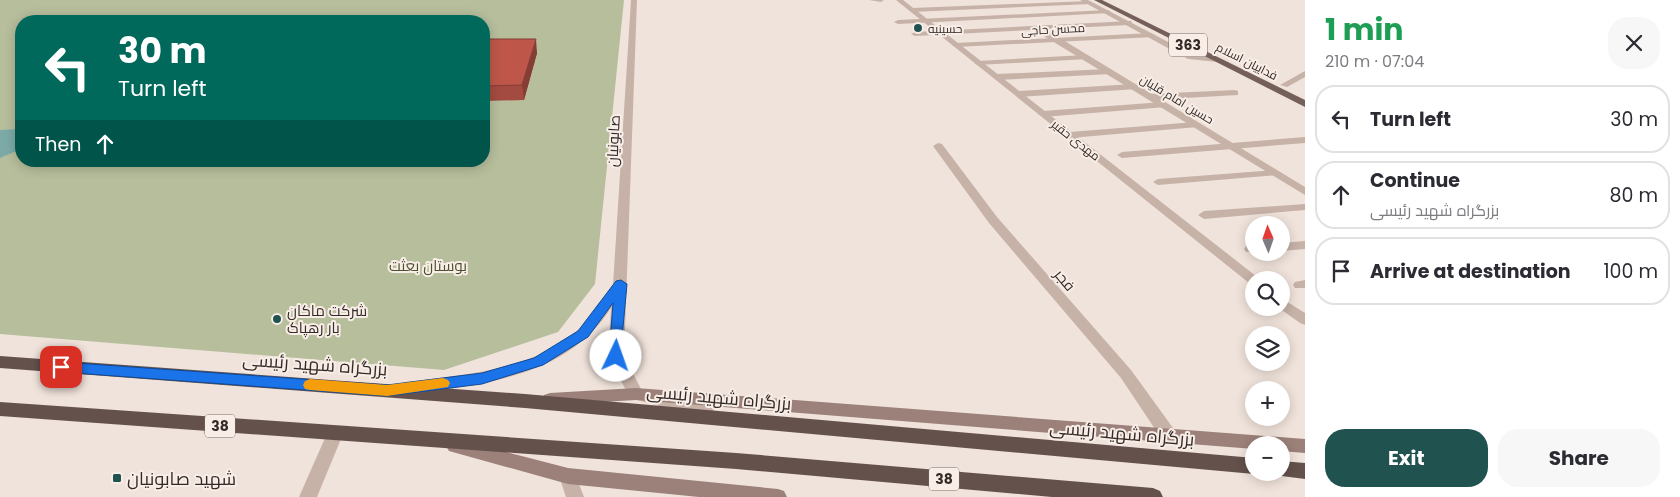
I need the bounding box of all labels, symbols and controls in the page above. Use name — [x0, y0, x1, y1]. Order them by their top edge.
text: 1 min — [1325, 8, 1403, 51]
button: close — [1608, 17, 1660, 69]
street label: محسن حاجی — [1021, 19, 1085, 39]
place label: حسینیه — [928, 20, 963, 37]
marker: حسینیه — [912, 22, 924, 34]
text: 30 m — [118, 26, 206, 75]
road number: 363 — [1169, 34, 1207, 56]
icon: left — [35, 35, 100, 100]
street label: فداییان اسلام — [1213, 38, 1281, 84]
text: 210 m · 07:04 — [1325, 50, 1424, 73]
street label: حسین امام قلیان — [1137, 70, 1217, 128]
text: Turn left — [118, 73, 206, 104]
icon: left — [1327, 105, 1355, 133]
text: Turn left — [1370, 106, 1451, 133]
text: 30 m — [1610, 106, 1658, 133]
street label: صابونیان — [601, 114, 625, 168]
street label: مهدی حقیر — [1047, 115, 1104, 164]
icon: ahead — [91, 130, 119, 158]
text: Then — [35, 131, 81, 158]
text: Continue — [1370, 167, 1460, 194]
icon: ahead — [1327, 181, 1355, 209]
text: 80 m — [1609, 182, 1658, 209]
text: بزرگراه شهید رئیسی — [1370, 199, 1499, 222]
north arrow — [1245, 216, 1290, 261]
map controls — [1245, 216, 1290, 481]
park label: بوستان بعثت — [389, 255, 467, 276]
icon: arrive — [1327, 257, 1355, 285]
text: Arrive at destination — [1370, 258, 1571, 285]
text: 100 m — [1603, 258, 1658, 285]
street label: فجر — [1049, 264, 1080, 295]
button: search — [1245, 271, 1290, 316]
place label: شرکت ماکان بار رهپاک — [287, 300, 367, 338]
marker: شرکت ماکان بار رهپاک — [271, 313, 283, 325]
button: layers — [1245, 326, 1290, 371]
position arrow — [589, 329, 641, 381]
pin — [40, 346, 82, 388]
street label: بزرگراه شهید رئیسی — [242, 346, 388, 382]
icon: arrive — [47, 353, 75, 381]
street label: بزرگراه شهید رئیسی — [645, 378, 793, 416]
button: + — [1245, 381, 1290, 426]
road number: 38 — [205, 414, 235, 438]
street label: بزرگراه شهید رئیسی — [1048, 414, 1196, 452]
button: Exit — [1325, 429, 1488, 487]
button: Share — [1498, 429, 1660, 487]
button: − — [1245, 436, 1290, 481]
place label: شهید صابونیان — [127, 466, 236, 491]
road number: 38 — [929, 468, 959, 490]
marker: شهید صابونیان — [111, 472, 123, 484]

